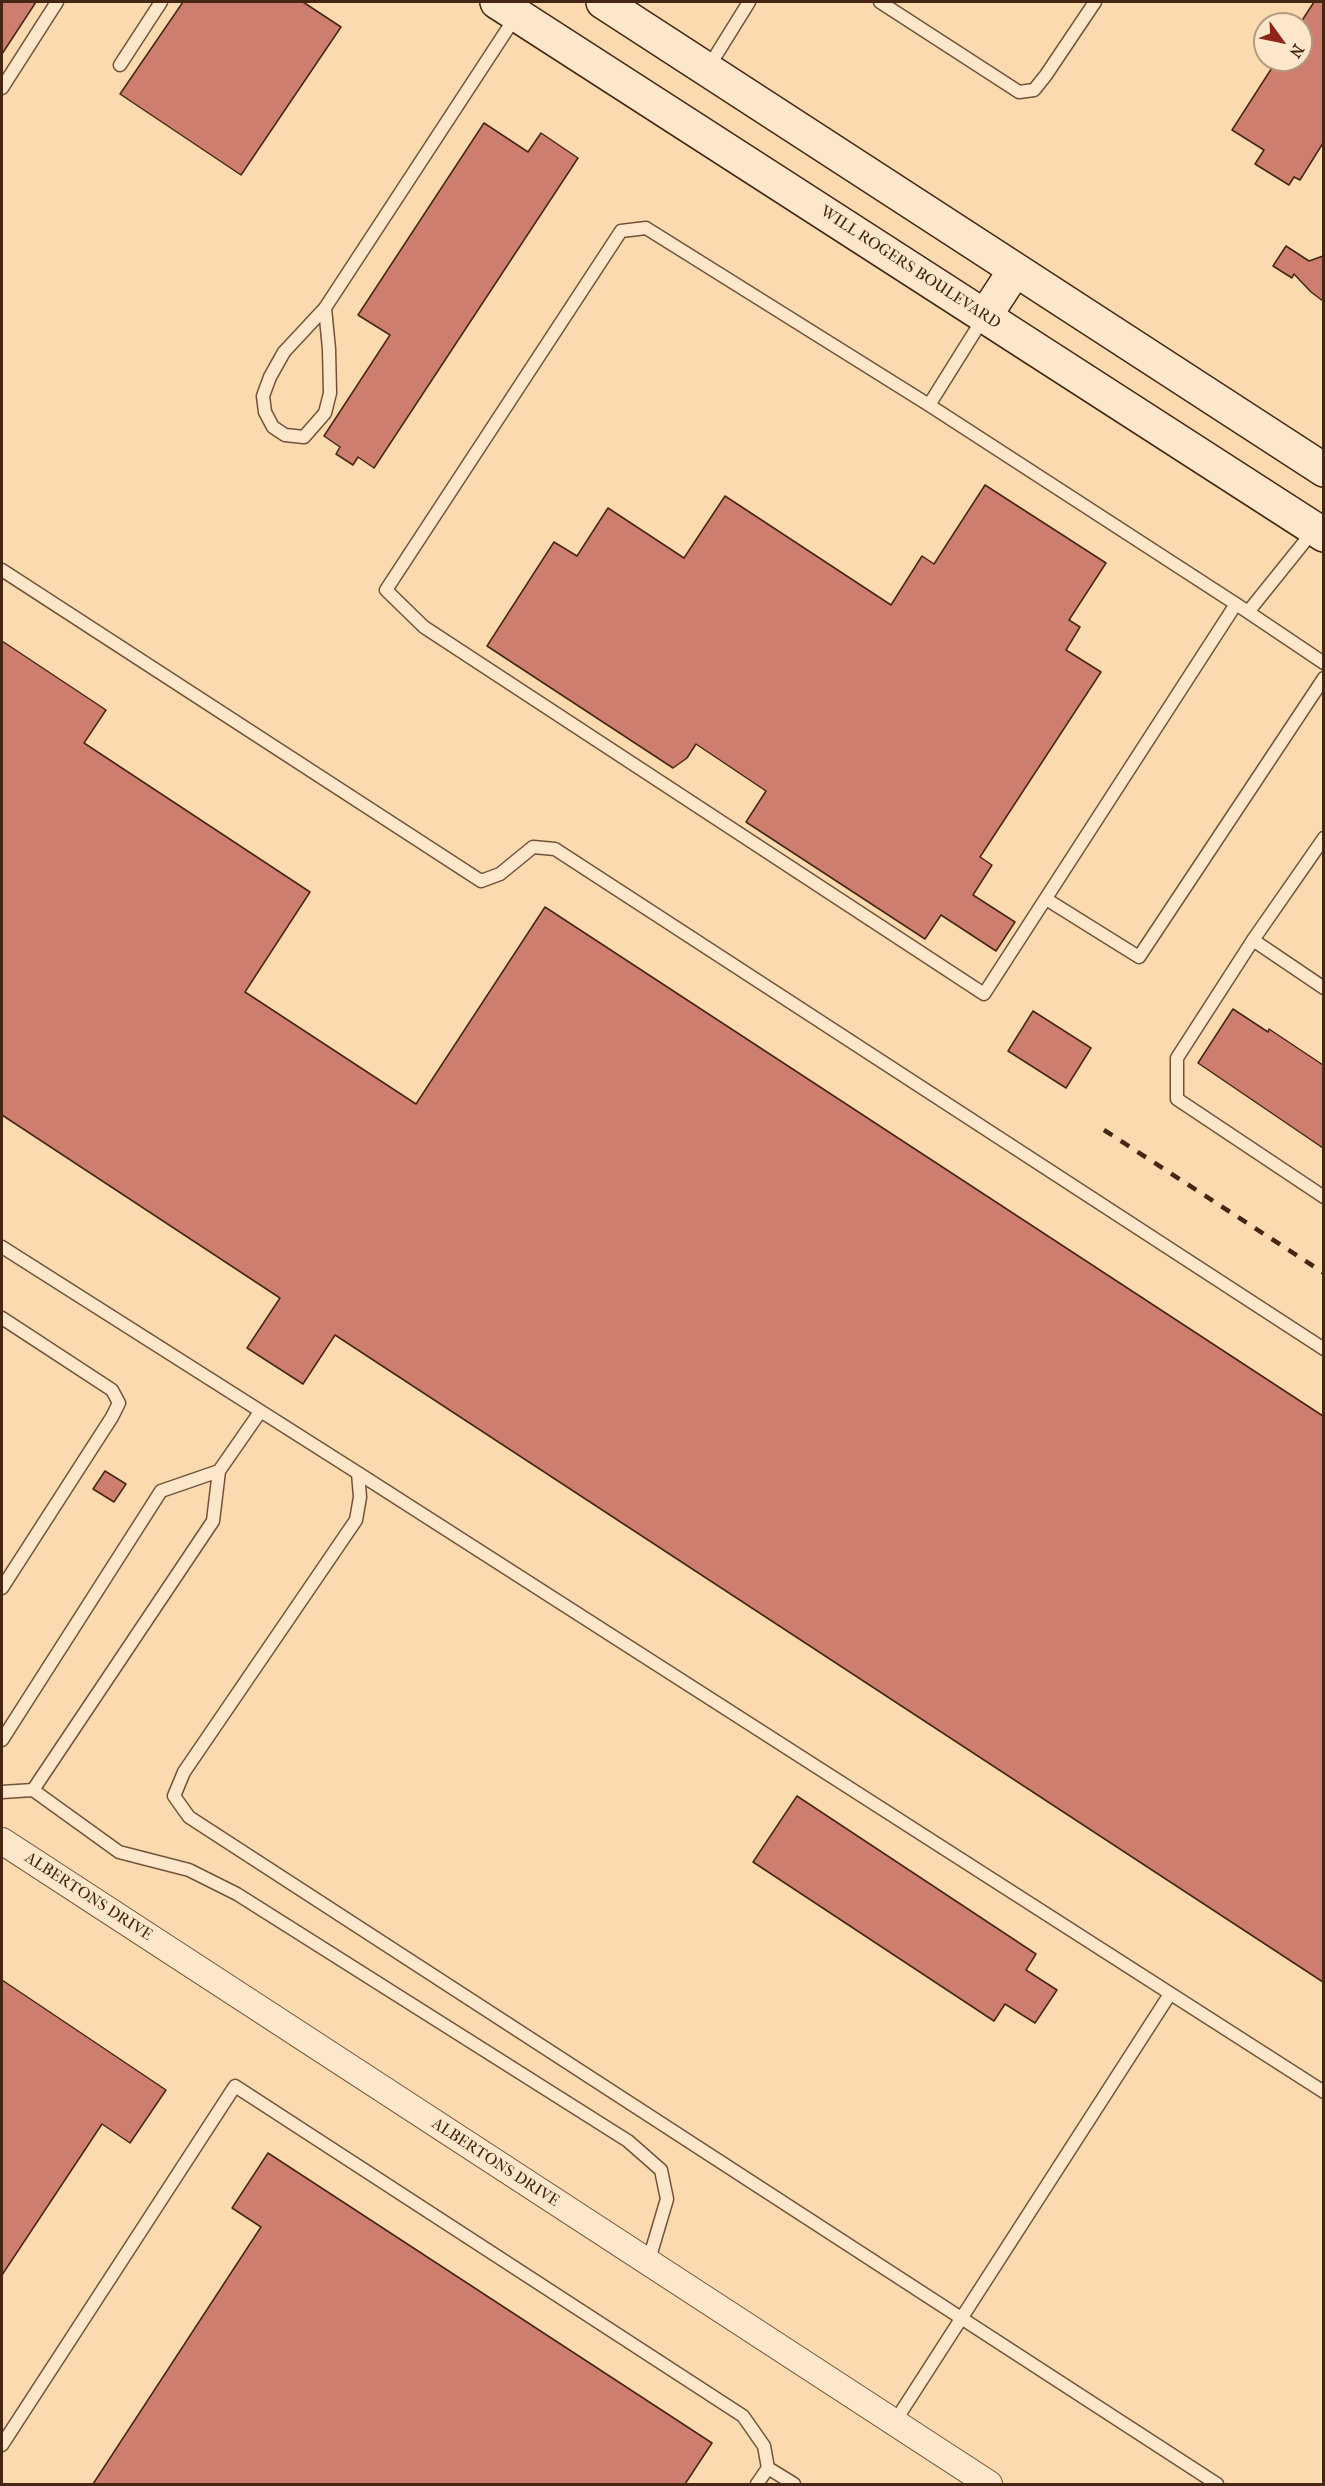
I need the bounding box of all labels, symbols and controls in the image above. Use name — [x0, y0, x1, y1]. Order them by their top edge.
north arrow — [1253, 12, 1313, 72]
text: N — [1286, 41, 1308, 61]
street label: WILL ROGERS BOULEVARD — [816, 202, 1004, 334]
street label: ALBERTONS DRIVE — [21, 1849, 155, 1945]
street label: ALBERTONS DRIVE — [428, 2115, 562, 2211]

